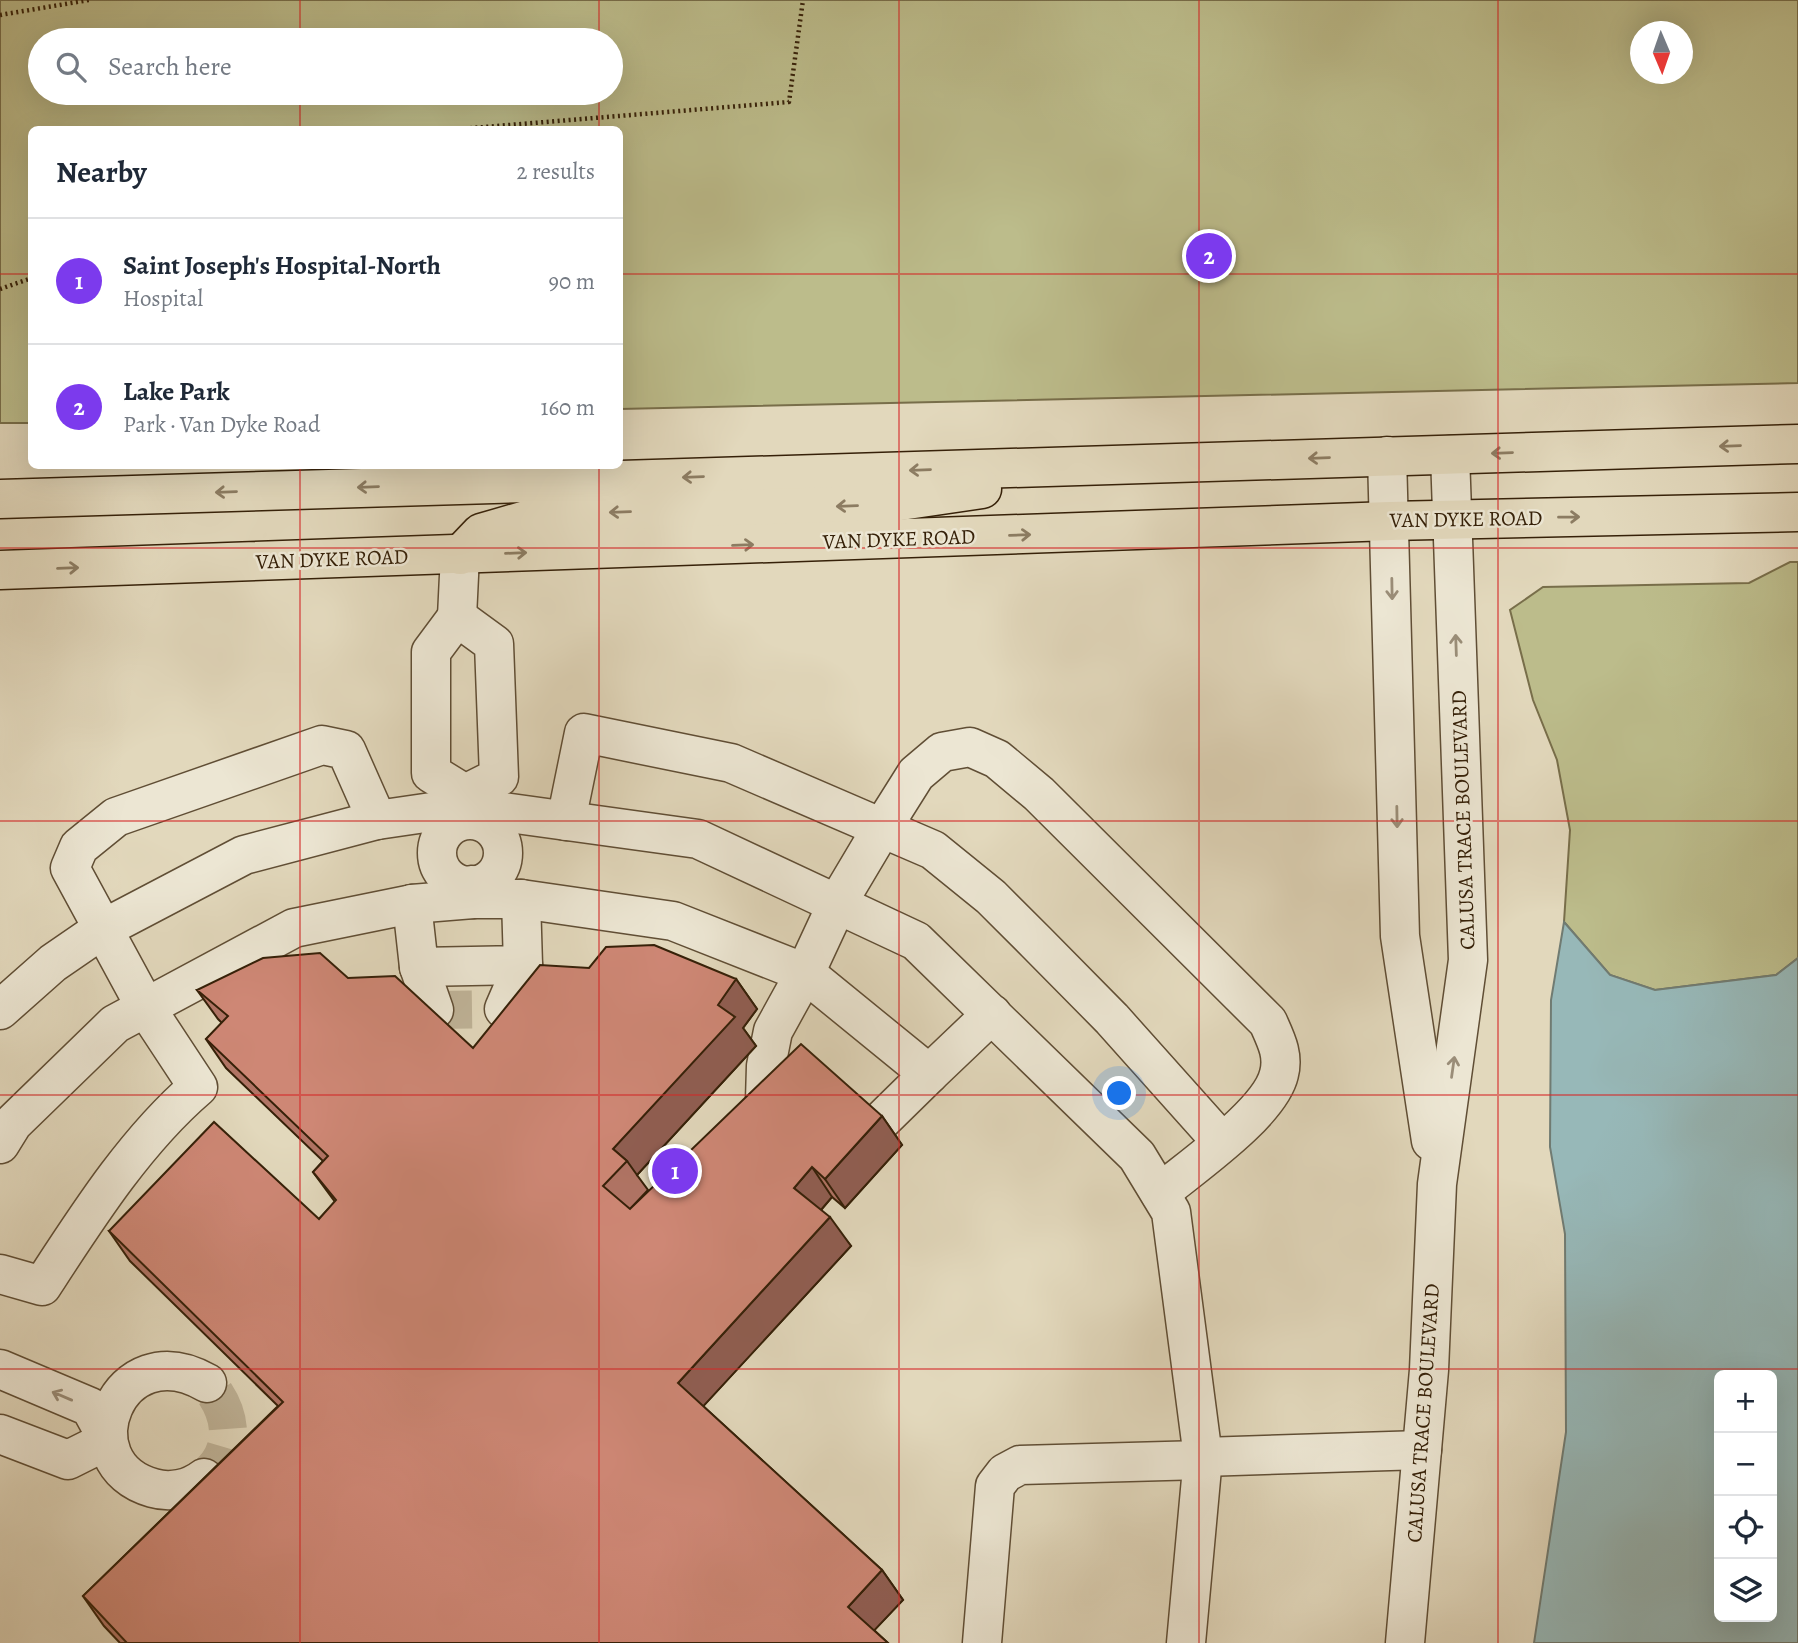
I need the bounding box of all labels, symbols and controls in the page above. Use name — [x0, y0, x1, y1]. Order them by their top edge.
north arrow — [1630, 21, 1693, 84]
search box — [28, 28, 623, 105]
icon: search — [52, 48, 90, 86]
text: Search here — [108, 49, 232, 84]
text: Nearby — [56, 152, 147, 192]
text: 2 results — [517, 156, 595, 187]
pin: 2 — [1186, 230, 1232, 282]
text: Saint Joseph's Hospital-North — [123, 248, 441, 283]
text: 1 — [75, 266, 83, 297]
text: 90 m — [549, 266, 595, 297]
text: Hospital — [123, 283, 203, 314]
text: Lake Park — [123, 374, 230, 409]
text: 2 — [73, 392, 85, 423]
text: 160 m — [541, 392, 595, 423]
text: Park · Van Dyke Road — [123, 409, 320, 440]
one-way arrow — [1719, 439, 1742, 453]
one-way arrow — [1491, 446, 1514, 460]
one-way arrow — [1308, 451, 1331, 464]
one-way arrow — [909, 463, 932, 477]
one-way arrow — [682, 471, 705, 484]
one-way arrow — [356, 481, 379, 494]
one-way arrow — [215, 485, 238, 499]
one-way arrow — [836, 499, 859, 513]
street label: VAN DYKE ROAD — [1388, 504, 1543, 534]
one-way arrow — [609, 506, 632, 519]
one-way arrow — [1557, 510, 1580, 524]
street label: VAN DYKE ROAD — [821, 522, 976, 556]
one-way arrow — [1008, 528, 1031, 541]
one-way arrow — [732, 538, 755, 551]
street label: VAN DYKE ROAD — [254, 542, 409, 576]
one-way arrow — [504, 547, 527, 560]
one-way arrow — [56, 561, 79, 574]
one-way arrow — [1385, 577, 1399, 600]
one-way arrow — [1450, 634, 1463, 657]
street label: CALUSA TRACE BOULEVARD — [1444, 690, 1482, 950]
one-way arrow — [1391, 805, 1404, 828]
one-way arrow — [1447, 1057, 1460, 1079]
your location — [1102, 1076, 1136, 1110]
pin: 1 — [652, 1145, 698, 1197]
street label: CALUSA TRACE BOULEVARD — [1400, 1282, 1446, 1544]
map controls — [1714, 1370, 1777, 1622]
button: + — [1714, 1370, 1777, 1433]
one-way arrow — [52, 1388, 74, 1401]
button: − — [1714, 1433, 1777, 1496]
button: locate — [1714, 1496, 1777, 1559]
button: layers — [1714, 1559, 1777, 1622]

